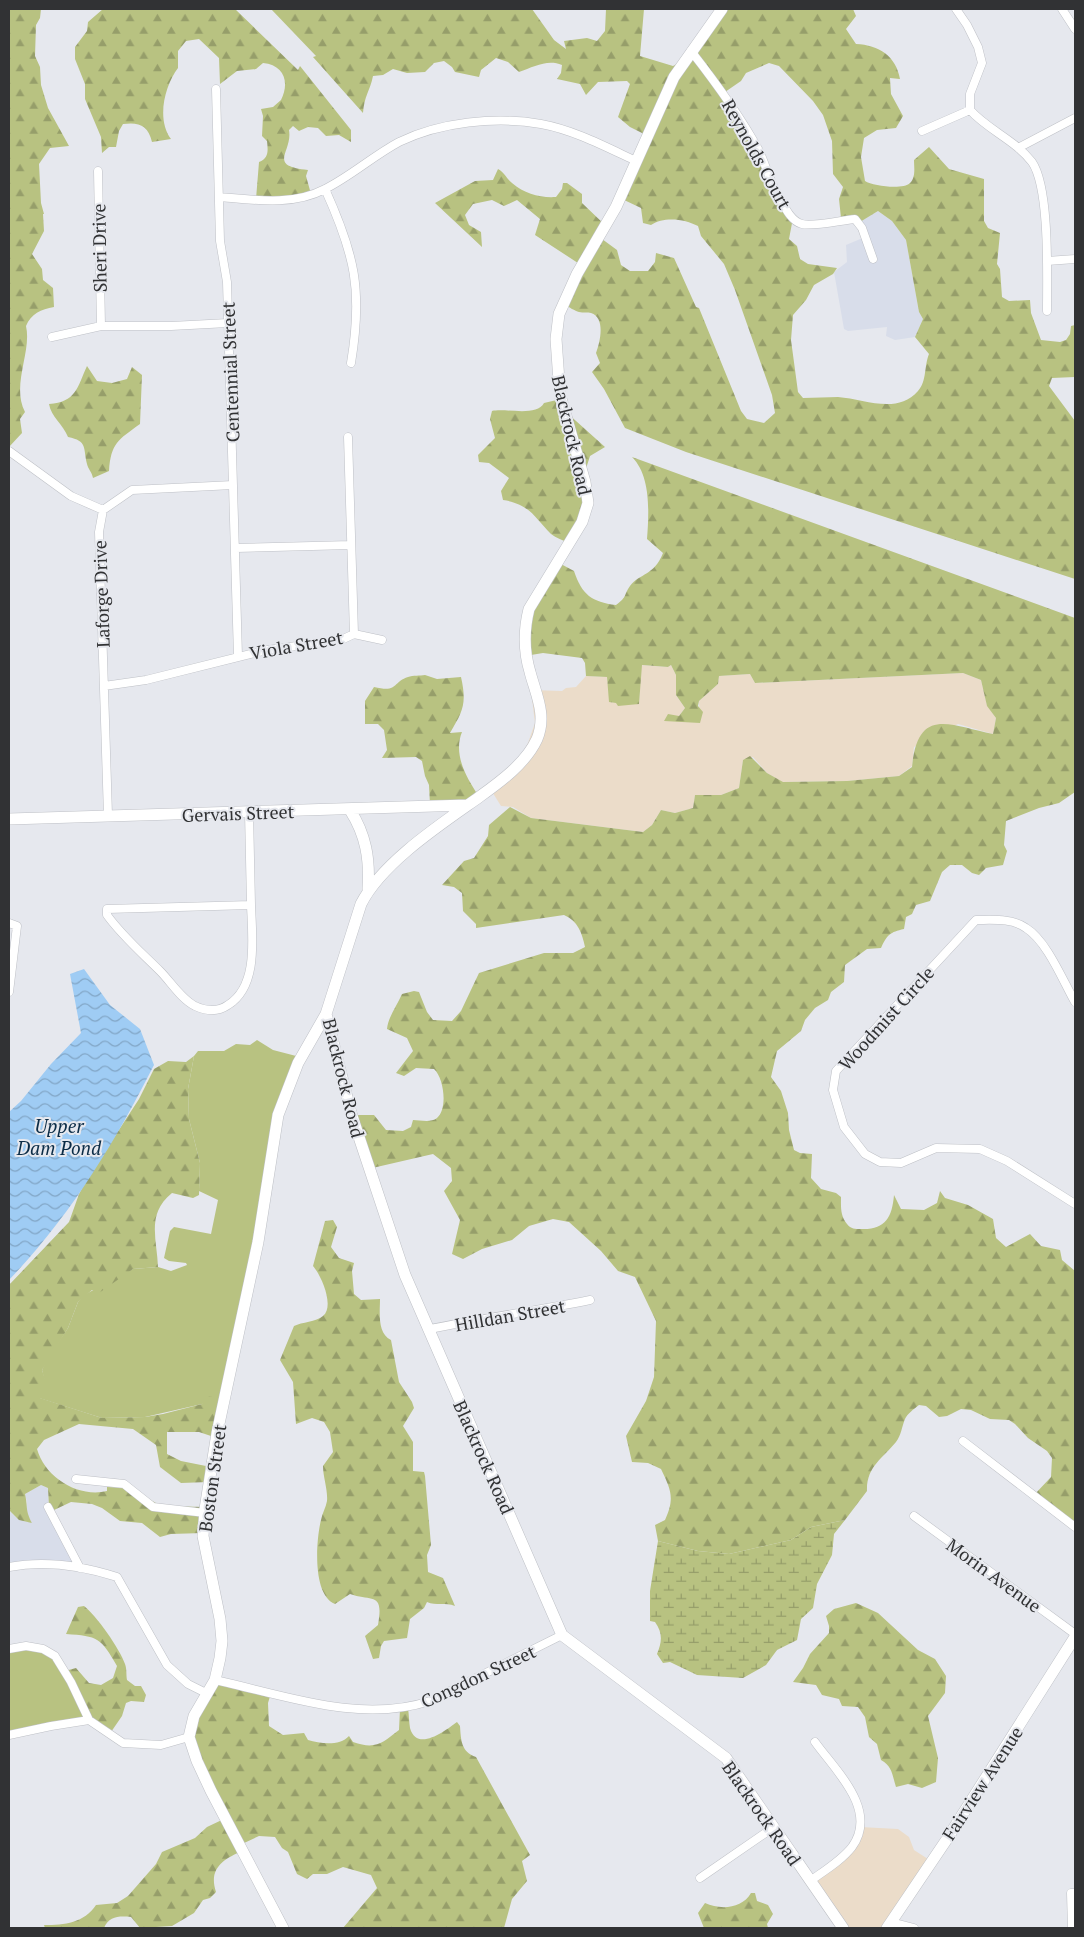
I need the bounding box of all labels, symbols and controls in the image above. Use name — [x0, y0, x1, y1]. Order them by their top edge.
street label: Reynolds Court — [717, 95, 797, 214]
street label: Sheri Drive — [86, 203, 112, 293]
street label: Centennial Street — [216, 301, 244, 443]
street label: Blackrock Road — [547, 373, 597, 497]
street label: Laforge Drive — [87, 540, 115, 648]
street label: Viola Street — [247, 625, 345, 665]
street label: Gervais Street — [181, 799, 295, 827]
street label: Woodmist Circle — [833, 961, 939, 1075]
street label: Blackrock Road — [318, 1016, 370, 1140]
water label: Upper Dam Pond — [16, 1113, 102, 1160]
street label: Hilldan Street — [453, 1293, 567, 1337]
street label: Blackrock Road — [448, 1396, 520, 1518]
street label: Boston Street — [193, 1422, 231, 1533]
street label: Morin Avenue — [942, 1533, 1046, 1617]
street label: Congdon Street — [417, 1639, 540, 1713]
street label: Fairview Avenue — [936, 1721, 1028, 1845]
street label: Blackrock Road — [717, 1756, 807, 1870]

